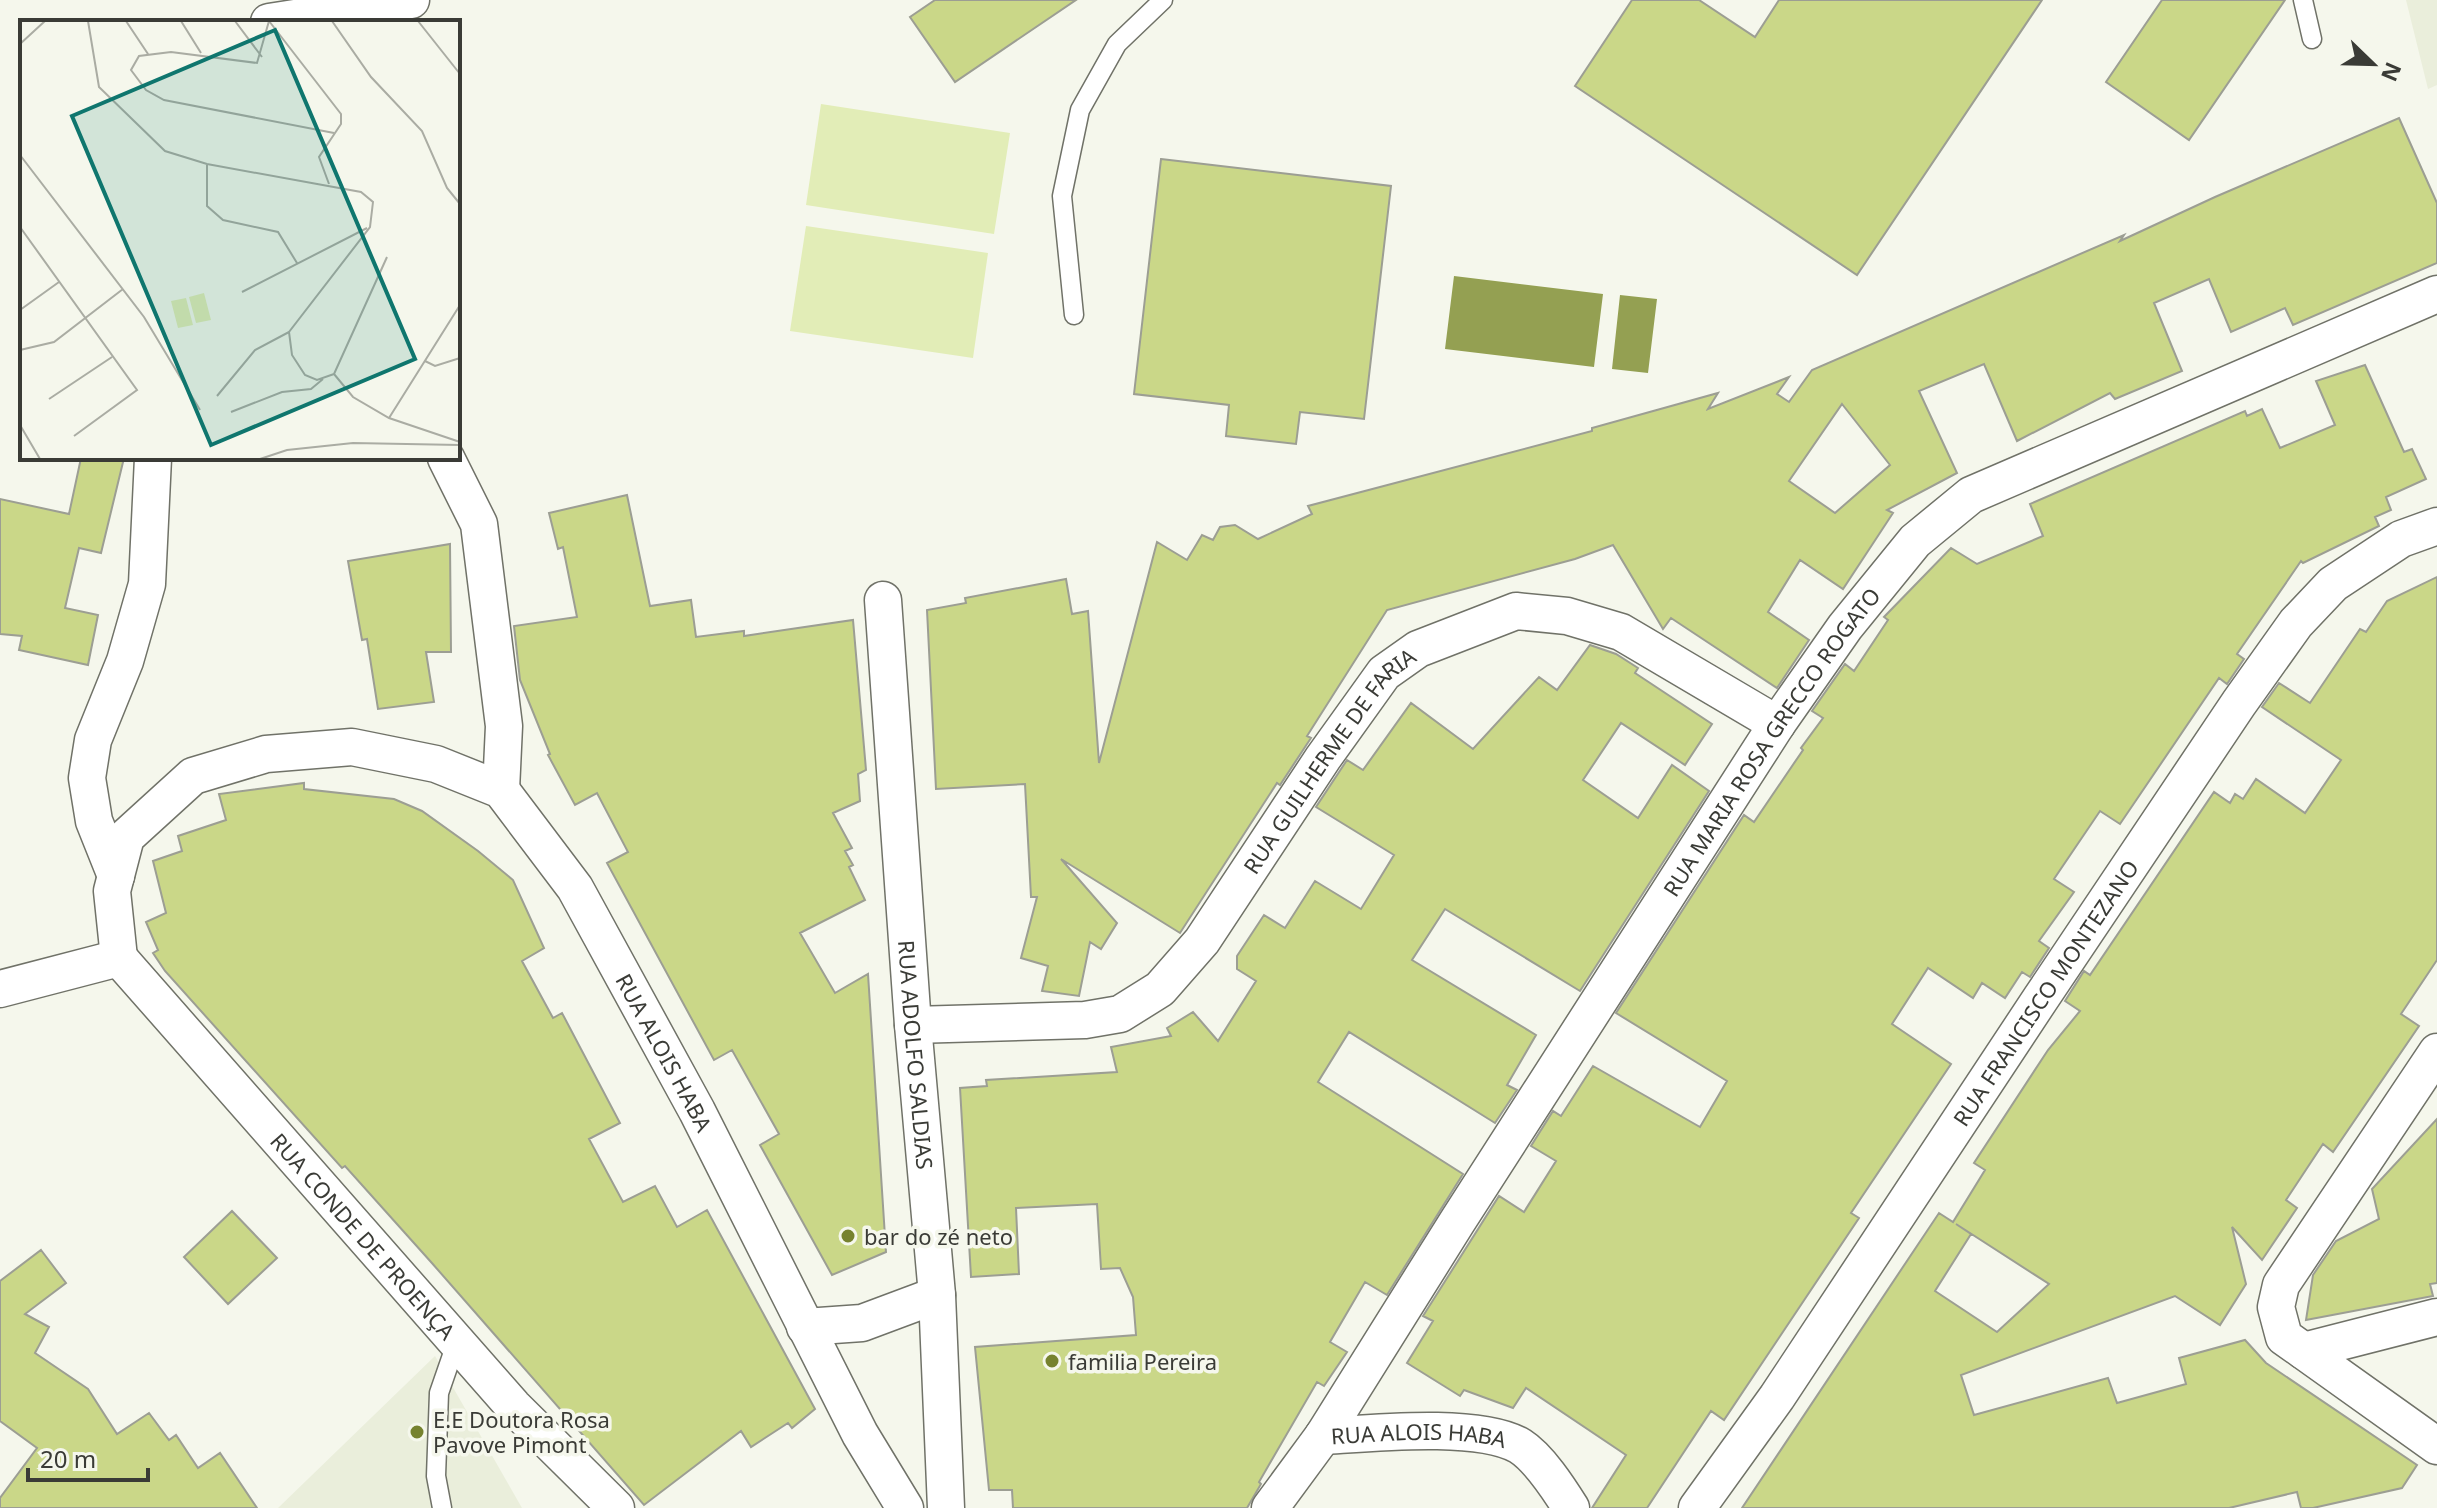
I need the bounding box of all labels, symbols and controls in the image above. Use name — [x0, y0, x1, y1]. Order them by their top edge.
inset map — [20, 20, 460, 460]
north arrow — [2333, 24, 2413, 104]
text: N — [2375, 58, 2410, 86]
street label: RUA MARIA ROSA GRECCO ROGATO — [1655, 581, 1887, 902]
street label: RUA GUILHERME DE FARIA — [1236, 640, 1422, 879]
street label: RUA FRANCISCO MONTEZANO — [1946, 854, 2145, 1132]
street label: RUA ADOLFO SALDIAS — [892, 939, 941, 1171]
street label: RUA ALOIS HABA — [610, 968, 720, 1137]
street label: RUA CONDE DE PROENÇA — [264, 1126, 463, 1346]
place label: bar do zé neto — [864, 1221, 1013, 1251]
marker: bar do zé neto — [839, 1227, 857, 1245]
place label: familia Pereira — [1068, 1346, 1217, 1376]
marker: familia Pereira — [1043, 1352, 1061, 1370]
place label: E.E Doutora Rosa Pavove Pimont — [433, 1404, 610, 1459]
street label: RUA ALOIS HABA — [1330, 1416, 1511, 1454]
marker: E.E Doutora Rosa Pavove Pimont — [408, 1423, 426, 1441]
scale bar — [28, 1432, 148, 1482]
text: 20 m — [40, 1442, 96, 1475]

